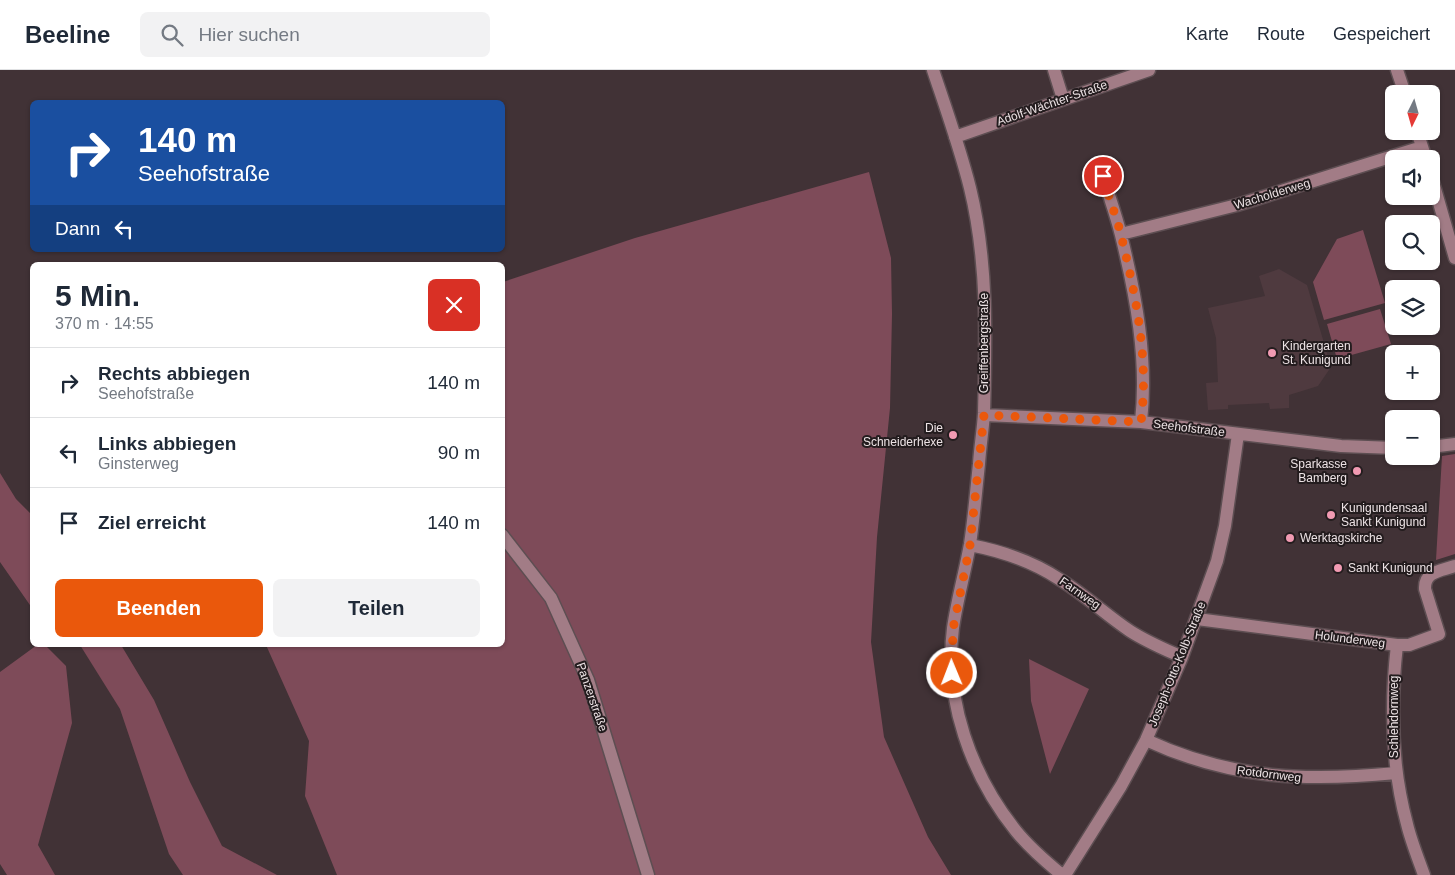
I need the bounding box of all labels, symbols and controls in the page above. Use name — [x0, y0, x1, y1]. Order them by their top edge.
search box — [140, 12, 490, 57]
text: Beeline — [25, 21, 110, 48]
icon: search — [158, 21, 186, 49]
text: Hier suchen — [198, 24, 300, 45]
text: Karte — [1186, 24, 1229, 44]
text: Route — [1257, 24, 1305, 44]
text: Gespeichert — [1333, 24, 1430, 44]
street label: Adolf-Wächter-Straße — [995, 77, 1109, 129]
north arrow — [1385, 85, 1440, 140]
map controls — [1385, 85, 1440, 465]
icon: right — [55, 120, 120, 185]
text: 140 m — [138, 120, 237, 159]
button: sound — [1385, 150, 1440, 205]
pin — [1082, 155, 1124, 197]
text: Seehofstraße — [138, 161, 270, 186]
icon: arrive — [1089, 162, 1117, 190]
street label: Wacholderweg — [1232, 176, 1312, 212]
icon: left — [110, 215, 138, 243]
button: search — [1385, 215, 1440, 270]
text: Dann — [55, 218, 100, 239]
text: 5 Min. — [55, 279, 140, 312]
button: close — [428, 279, 480, 331]
button: layers — [1385, 280, 1440, 335]
street label: Greiffenbergstraße — [977, 292, 991, 393]
text: 370 m · 14:55 — [55, 315, 154, 332]
place label: Kindergarten St. Kunigund — [1282, 339, 1351, 367]
button: + — [1385, 345, 1440, 400]
marker: Kindergarten St. Kunigund — [1266, 347, 1278, 359]
text: Rechts abbiegen — [98, 363, 250, 384]
icon: right — [55, 369, 83, 397]
text: 140 m — [427, 372, 480, 393]
text: Seehofstraße — [98, 385, 194, 402]
button: − — [1385, 410, 1440, 465]
street label: Seehofstraße — [1152, 417, 1226, 439]
place label: Die Schneiderhexe — [863, 421, 943, 449]
marker: Die Schneiderhexe — [947, 429, 959, 441]
text: Links abbiegen — [98, 433, 236, 454]
icon: left — [55, 439, 83, 467]
text: 90 m — [438, 442, 480, 463]
text: Ginsterweg — [98, 455, 179, 472]
place label: Sparkasse Bamberg — [1290, 457, 1347, 485]
marker: Sparkasse Bamberg — [1351, 465, 1363, 477]
place label: Kunigundensaal Sankt Kunigund — [1341, 501, 1427, 529]
icon: arrive — [55, 509, 83, 537]
marker: Kunigundensaal Sankt Kunigund — [1325, 509, 1337, 521]
text: Ziel erreicht — [98, 512, 206, 533]
text: 140 m — [427, 512, 480, 533]
place label: Werktagskirche — [1300, 531, 1383, 545]
marker: Werktagskirche — [1284, 532, 1296, 544]
place label: Sankt Kunigund — [1348, 561, 1433, 575]
marker: Sankt Kunigund — [1332, 562, 1344, 574]
street label: Farnweg — [1057, 574, 1103, 612]
button: Beenden — [55, 579, 263, 637]
button: Teilen — [273, 579, 480, 637]
street label: Joseph-Otto-Kolb-Straße — [1146, 599, 1209, 728]
street label: Holunderweg — [1314, 628, 1386, 650]
position arrow — [925, 646, 977, 698]
street label: Panzerstraße — [574, 661, 610, 734]
street label: Schlehdornweg — [1387, 676, 1401, 758]
street label: Rotdornweg — [1236, 763, 1302, 785]

